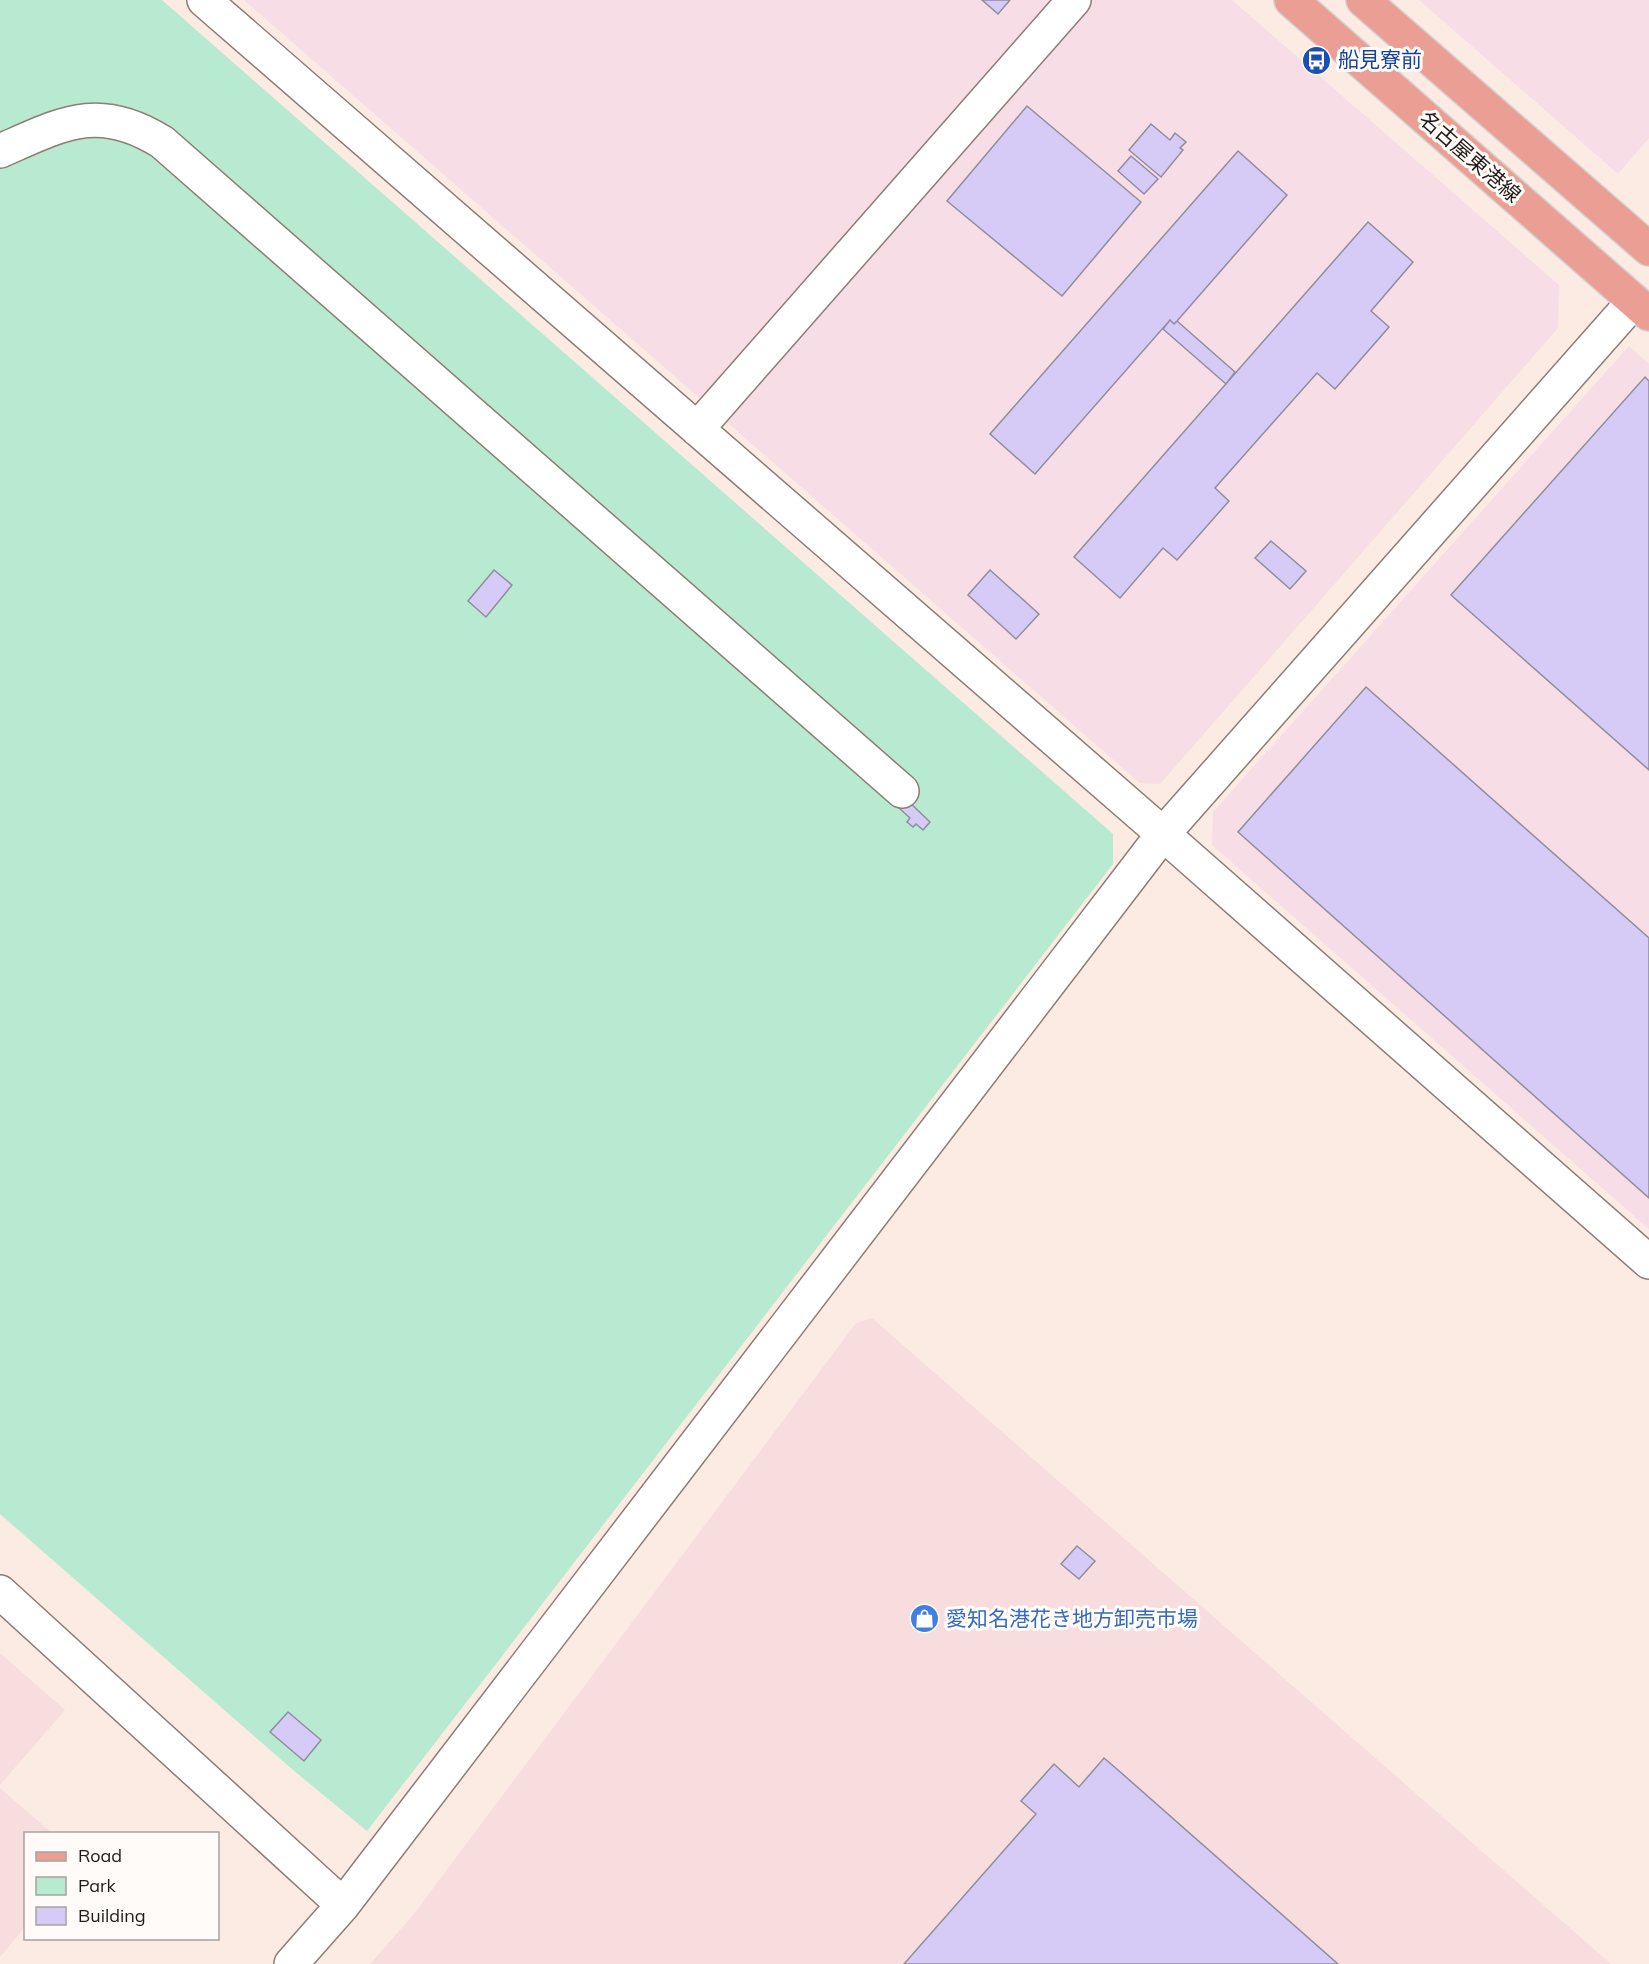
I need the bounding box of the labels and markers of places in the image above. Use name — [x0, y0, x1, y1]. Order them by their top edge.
bus stop icon: 船見寮前 — [1301, 44, 1333, 76]
place label: 船見寮前 — [1338, 46, 1422, 72]
shop icon: 愛知名港花き地方卸売市場 — [909, 1603, 941, 1635]
place label: 愛知名港花き地方卸売市場 — [946, 1605, 1198, 1631]

